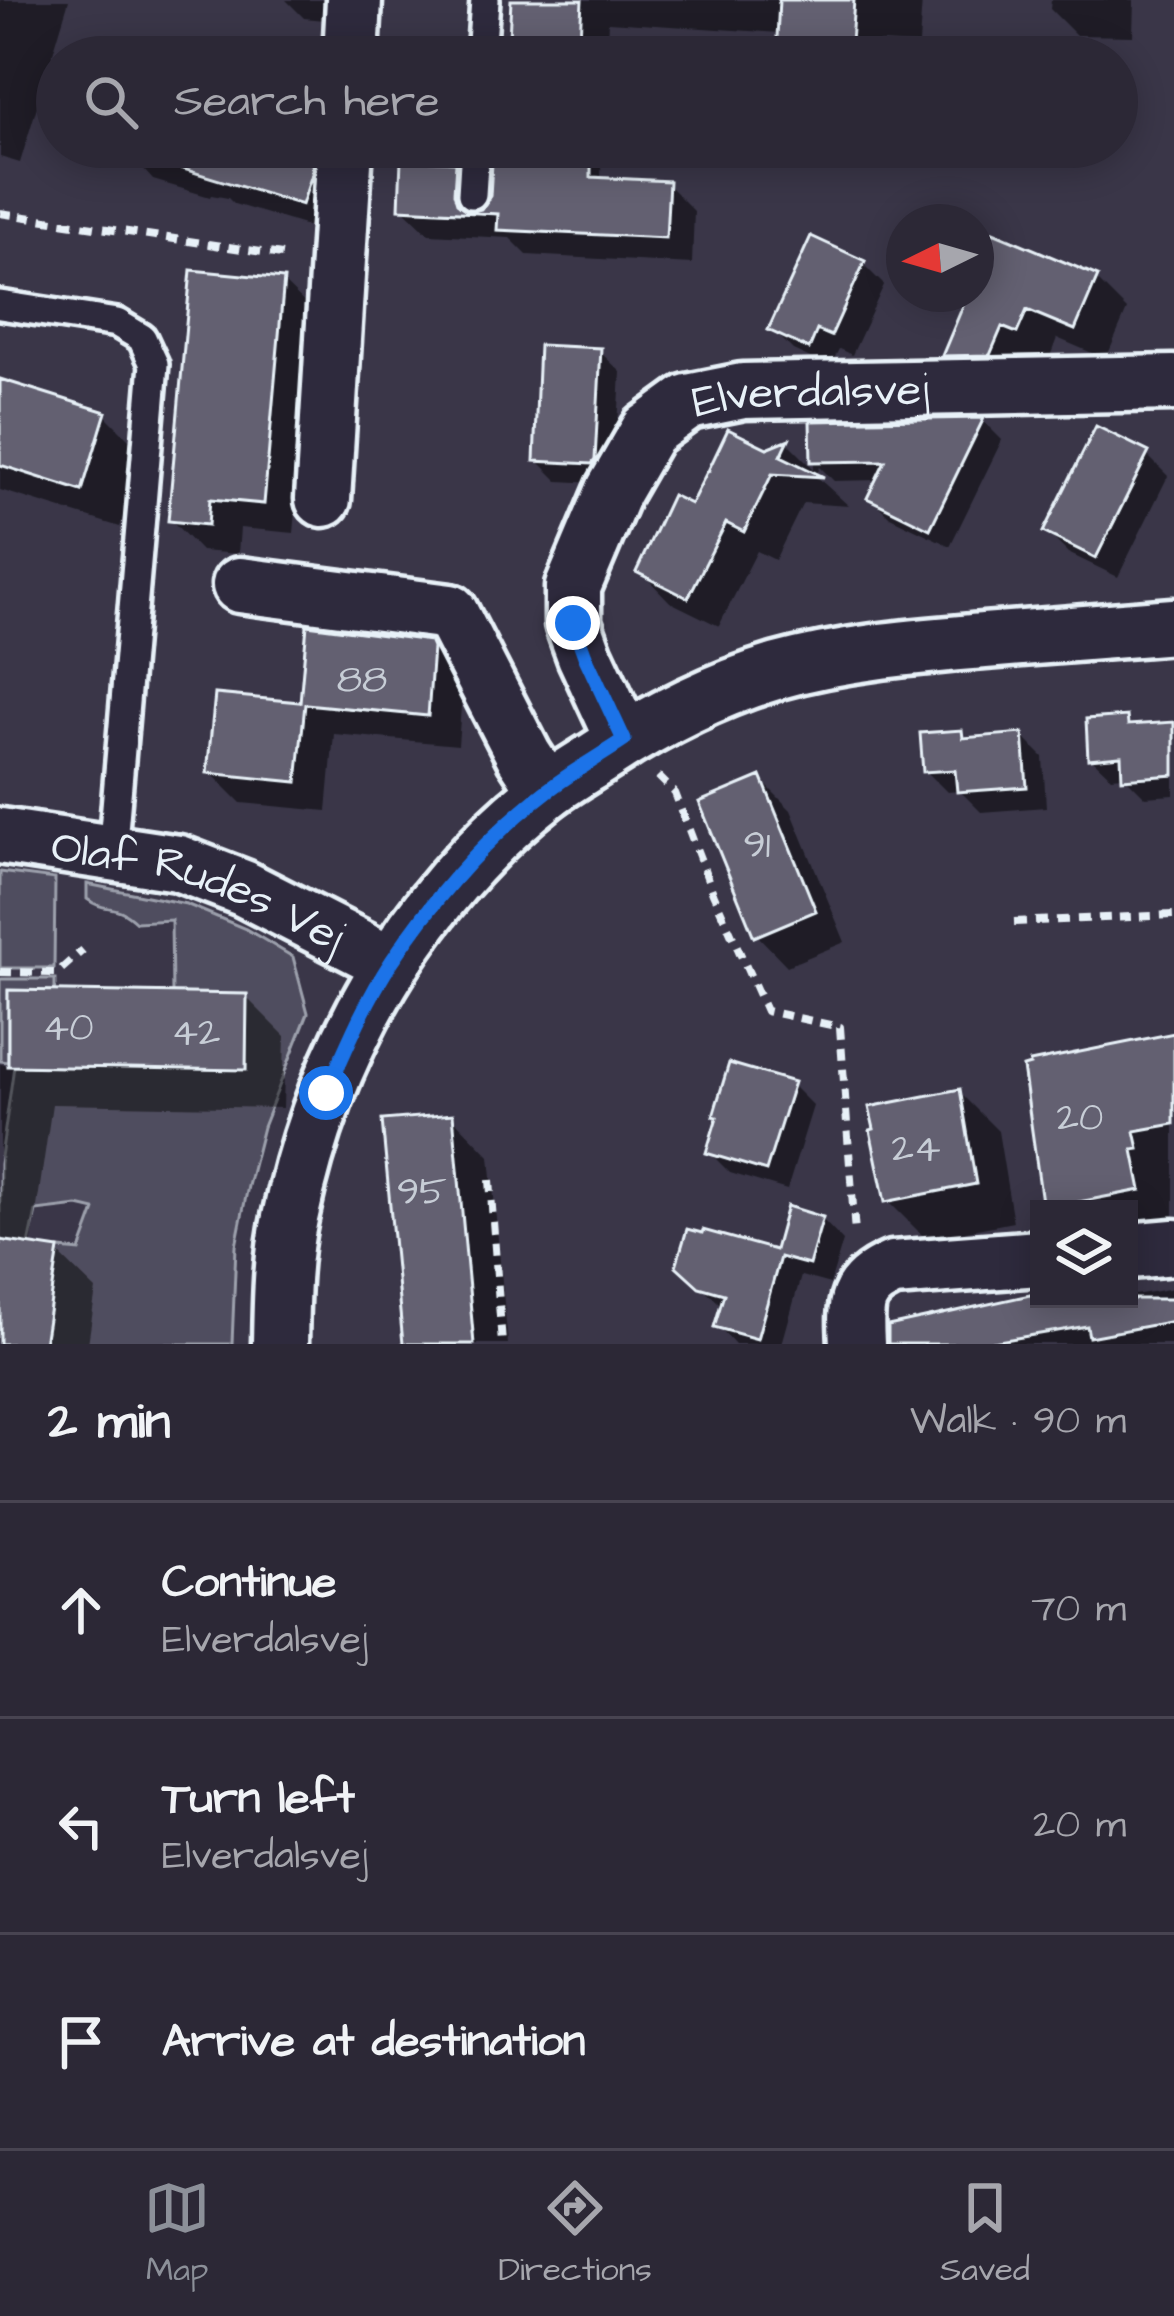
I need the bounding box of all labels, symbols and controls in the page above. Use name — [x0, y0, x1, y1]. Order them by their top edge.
search box — [36, 36, 1138, 168]
icon: search — [78, 69, 144, 135]
text: Search here — [174, 71, 440, 133]
north arrow — [886, 204, 994, 312]
street label: Elverdalsvej — [687, 360, 930, 434]
route end — [546, 596, 600, 650]
house number: 88 — [337, 654, 387, 708]
street label: Olaf Rudes Vej — [47, 816, 355, 969]
house number: 91 — [743, 819, 771, 873]
house number: 40 — [42, 1002, 94, 1056]
house number: 42 — [172, 1007, 220, 1061]
route start — [299, 1066, 353, 1120]
house number: 20 — [1057, 1092, 1103, 1146]
house number: 24 — [892, 1123, 940, 1177]
house number: 95 — [397, 1166, 447, 1220]
map controls — [1030, 1200, 1138, 1308]
button: layers — [1030, 1200, 1138, 1308]
text: 2 min — [48, 1387, 171, 1458]
text: Walk · 90 m — [910, 1395, 1126, 1449]
text: Continue — [162, 1552, 336, 1614]
icon: ahead — [48, 1577, 114, 1643]
text: 70 m — [1031, 1583, 1126, 1637]
text: Elverdalsvej — [162, 1614, 368, 1668]
text: Turn left — [162, 1768, 355, 1830]
icon: left — [48, 1793, 114, 1859]
text: 20 m — [1033, 1799, 1126, 1853]
text: Elverdalsvej — [162, 1830, 368, 1884]
icon: arrive — [48, 2009, 114, 2075]
text: Arrive at destination — [162, 2011, 585, 2073]
tab: Map — [144, 2175, 210, 2293]
tab: Directions — [498, 2175, 652, 2293]
tab: Saved — [940, 2175, 1030, 2293]

